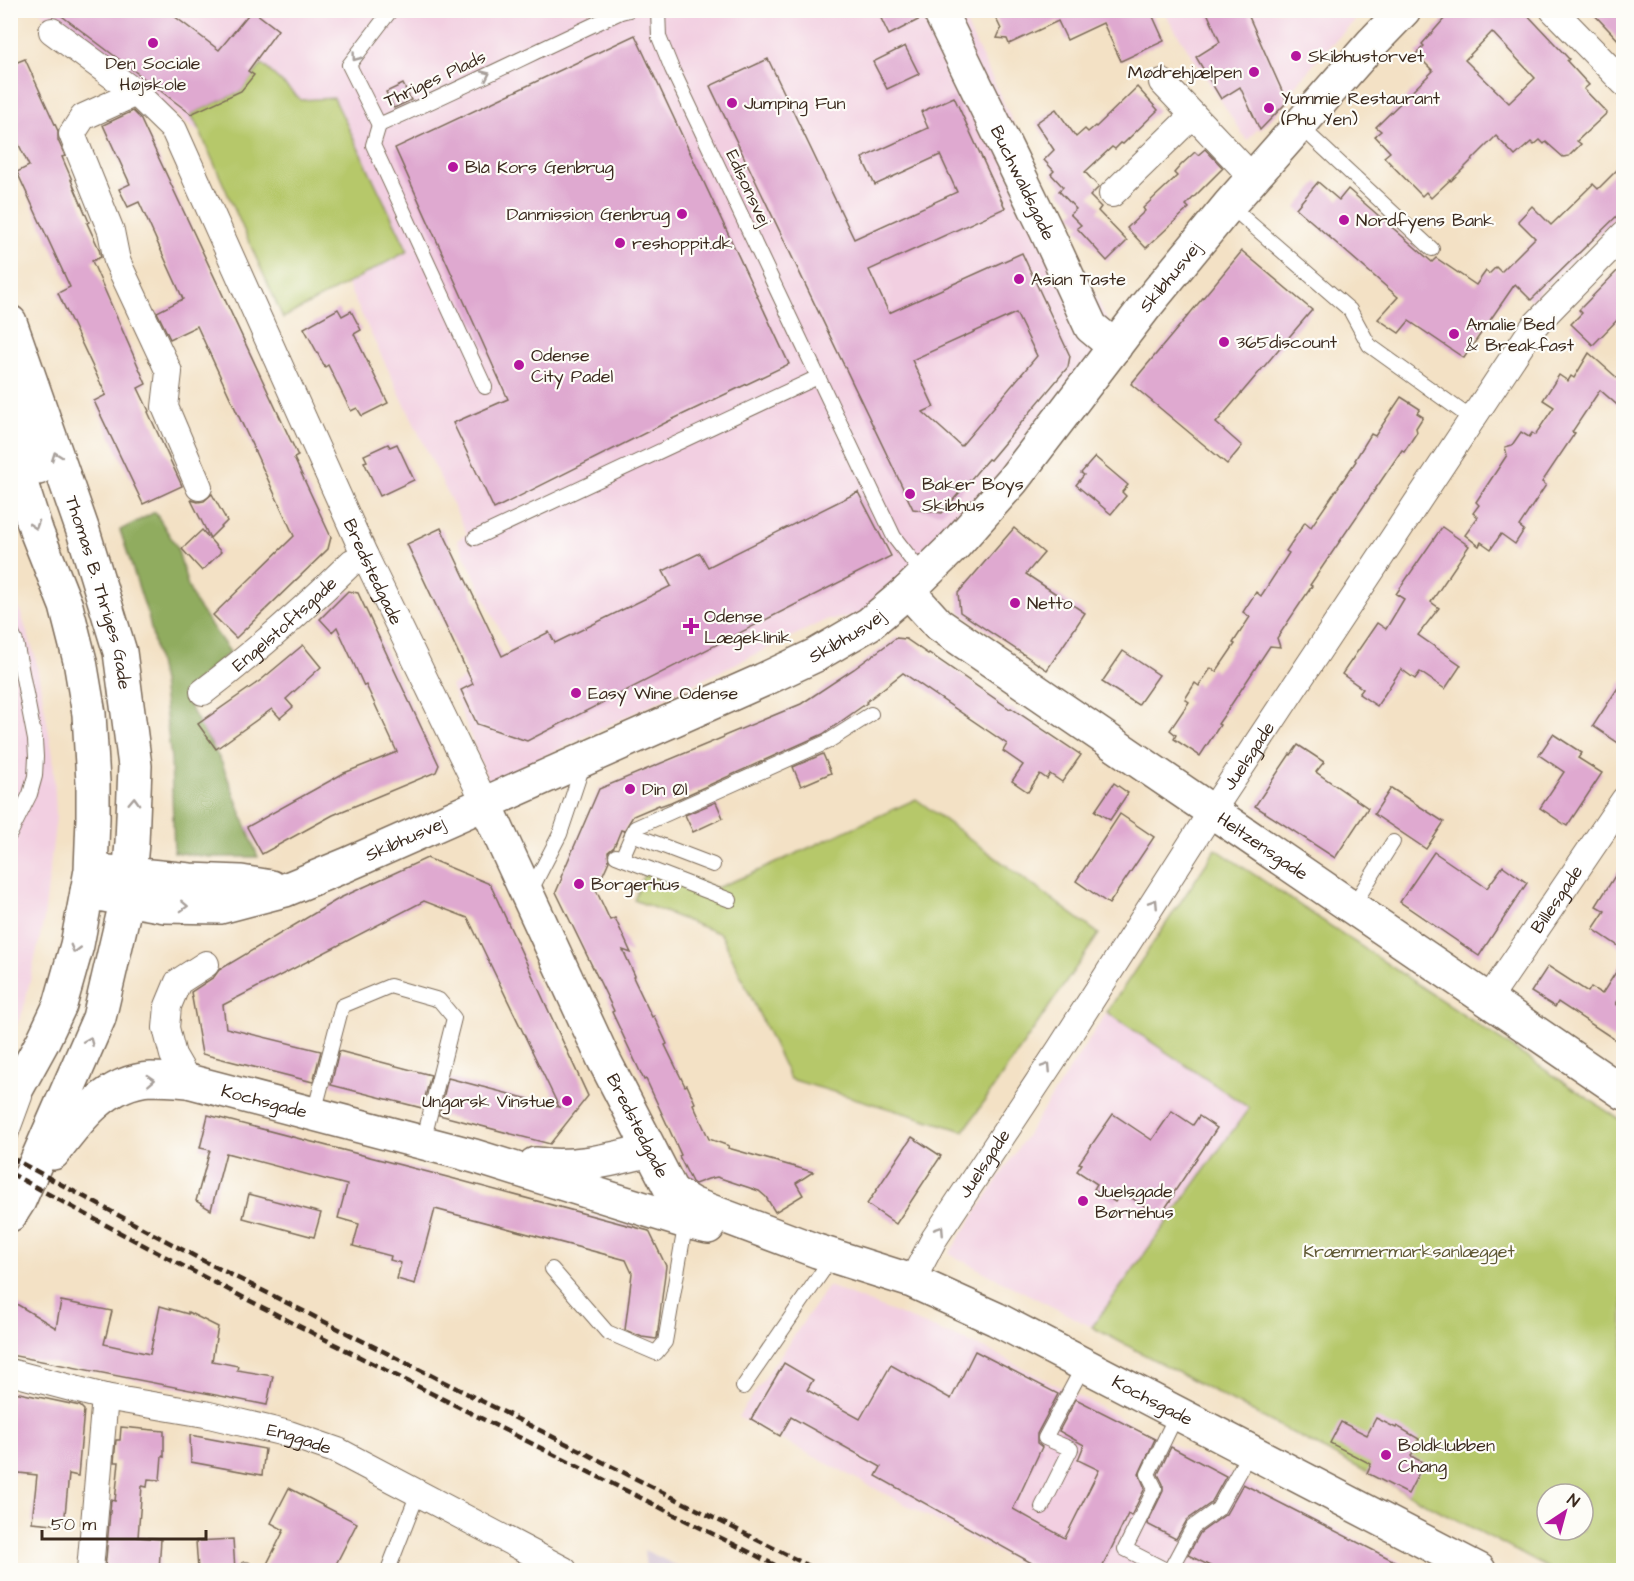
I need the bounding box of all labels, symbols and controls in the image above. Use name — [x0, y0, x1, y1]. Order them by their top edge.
marker: Den Sociale Højskole — [146, 36, 160, 50]
street label: Thriges Plads — [380, 44, 490, 114]
place label: Skibhustorvet — [1308, 44, 1425, 69]
marker: Skibhustorvet — [1289, 49, 1303, 63]
one-way arrow — [352, 50, 363, 61]
place label: Den Sociale Højskole — [105, 51, 201, 97]
place label: Mødrehjælpen — [1128, 60, 1242, 85]
marker: Mødrehjælpen — [1247, 65, 1261, 79]
one-way arrow — [480, 71, 491, 83]
place label: Yummie Restaurant (Phu Yen) — [1281, 86, 1441, 132]
place label: Jumping Fun — [744, 91, 846, 117]
marker: Jumping Fun — [725, 96, 739, 110]
marker: Yummie Restaurant (Phu Yen) — [1262, 101, 1276, 115]
street label: Buchwaldsgade — [984, 121, 1061, 244]
street label: Edisonsvej — [719, 146, 777, 231]
place label: Blå Kors Genbrug — [465, 155, 614, 181]
marker: Blå Kors Genbrug — [446, 160, 460, 174]
place label: Danmission Genbrug — [507, 202, 670, 228]
marker: Danmission Genbrug — [675, 207, 689, 221]
place label: Nordfyens Bank — [1356, 208, 1494, 234]
marker: Nordfyens Bank — [1337, 213, 1351, 227]
place label: reshoppit.dk — [632, 231, 733, 256]
marker: reshoppit.dk — [613, 236, 627, 250]
street label: Skibhusvej — [1133, 236, 1207, 318]
place label: Asian Taste — [1031, 267, 1126, 292]
marker: Asian Taste — [1012, 272, 1026, 286]
place label: Amalie Bed & Breakfast — [1466, 312, 1575, 358]
marker: Amalie Bed & Breakfast — [1447, 327, 1461, 341]
place label: 365discount — [1236, 330, 1338, 355]
marker: 365discount — [1217, 335, 1231, 349]
place label: Odense City Padel — [531, 343, 613, 390]
marker: Odense City Padel — [512, 358, 526, 372]
one-way arrow — [51, 451, 64, 462]
place label: Baker Boys Skibhus — [922, 472, 1024, 518]
marker: Baker Boys Skibhus — [903, 487, 917, 501]
street label: Thomas B. Thriges Gade — [59, 492, 137, 691]
street label: Bredstedgade — [337, 515, 409, 629]
one-way arrow — [28, 519, 40, 530]
street label: Engelstoftsgade — [226, 571, 342, 677]
place label: Netto — [1027, 591, 1073, 616]
marker: Netto — [1008, 596, 1022, 610]
street label: Skibhusvej — [805, 603, 891, 669]
place label: Odense Lægeklinik — [704, 604, 792, 651]
marker: Odense Lægeklinik — [682, 617, 700, 635]
place label: Easy Wine Odense — [588, 681, 739, 707]
marker: Easy Wine Odense — [569, 686, 583, 700]
street label: Juelsgade — [1217, 716, 1281, 795]
place label: Din Øl — [642, 777, 688, 802]
marker: Din Øl — [623, 782, 637, 796]
one-way arrow — [127, 796, 140, 805]
street label: Heltzensgade — [1212, 806, 1313, 886]
street label: Skibhusvej — [361, 810, 450, 867]
street label: Billesgade — [1524, 860, 1589, 938]
place label: Borgerhus — [591, 872, 680, 898]
marker: Borgerhus — [572, 877, 586, 891]
one-way arrow — [1146, 899, 1157, 910]
one-way arrow — [180, 900, 189, 912]
one-way arrow — [70, 944, 83, 954]
one-way arrow — [82, 1036, 94, 1047]
one-way arrow — [1040, 1063, 1052, 1073]
street label: Bredstedgade — [600, 1069, 675, 1182]
one-way arrow — [146, 1074, 155, 1087]
street label: Kochsgade — [219, 1078, 310, 1124]
place label: Ungarsk Vinstue — [422, 1089, 555, 1115]
marker: Ungarsk Vinstue — [560, 1094, 574, 1108]
street label: Juelsgade — [952, 1124, 1016, 1203]
place label: Juelsgade Børnehus — [1095, 1179, 1174, 1225]
marker: Juelsgade Børnehus — [1076, 1194, 1090, 1208]
one-way arrow — [933, 1225, 944, 1236]
park label: Kræmmermarksanlægget — [1303, 1239, 1515, 1265]
street label: Kochsgade — [1108, 1369, 1197, 1432]
street label: Enggade — [265, 1417, 335, 1460]
place label: Boldklubben Chang — [1398, 1433, 1495, 1480]
marker: Boldklubben Chang — [1379, 1448, 1393, 1462]
north arrow — [1535, 1482, 1595, 1542]
text: N — [1563, 1489, 1584, 1513]
scale bar — [42, 1503, 206, 1541]
text: 50 m — [51, 1512, 96, 1537]

